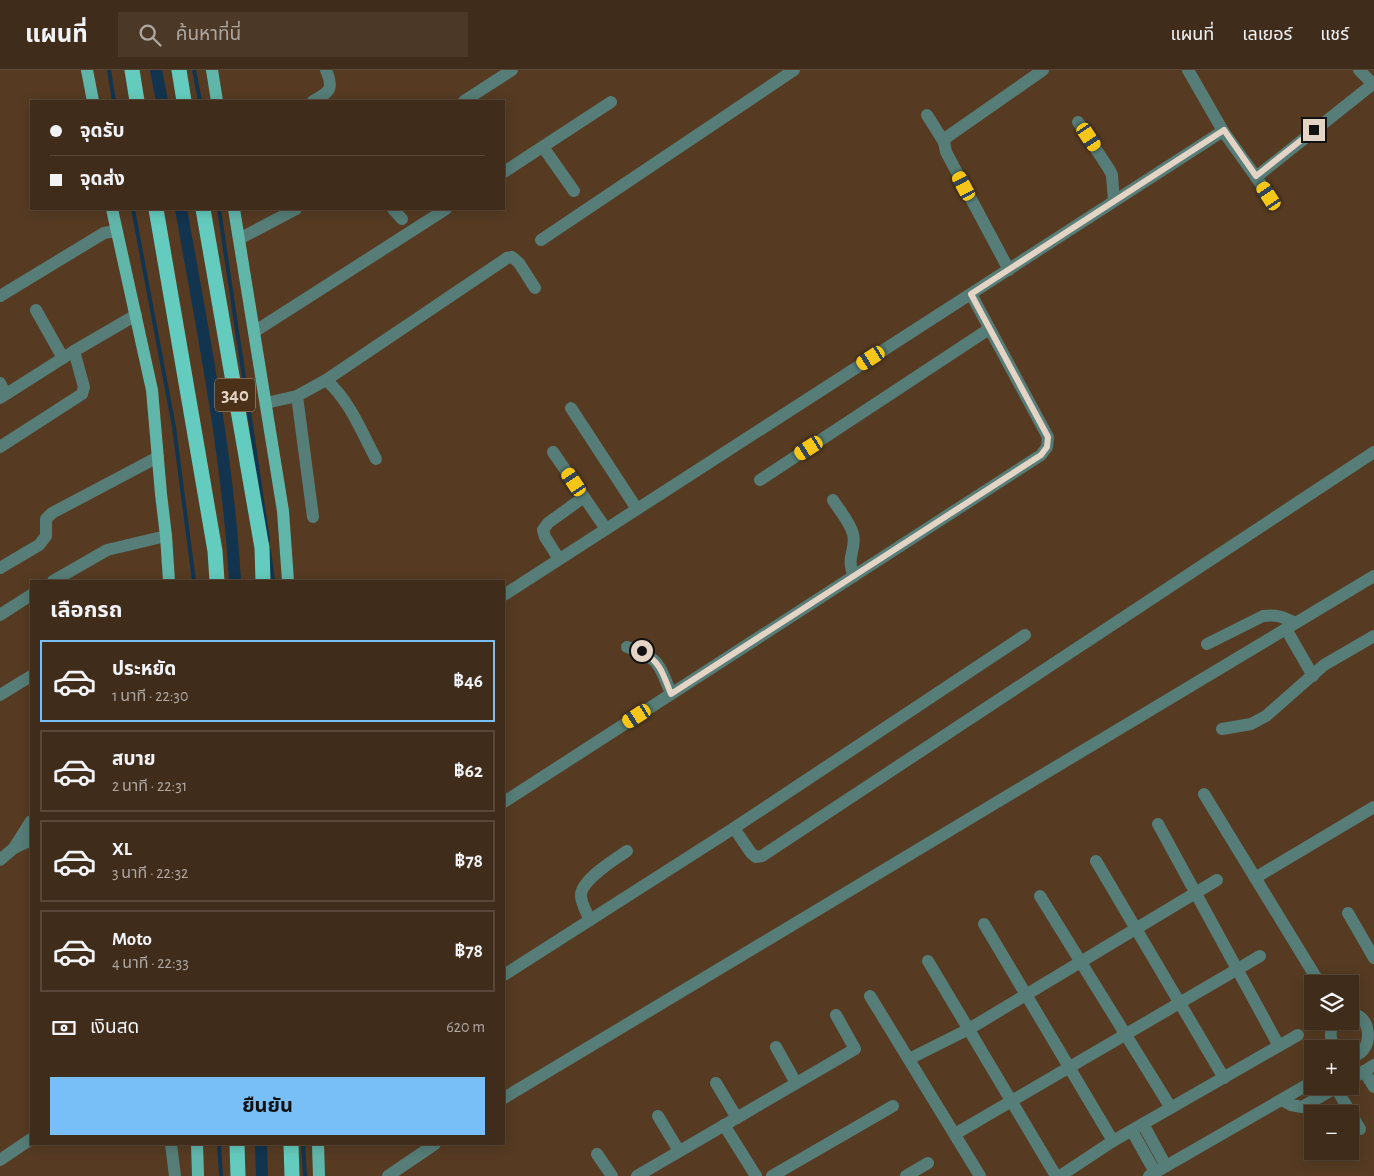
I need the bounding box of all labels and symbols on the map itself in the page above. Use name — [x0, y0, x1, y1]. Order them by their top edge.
route end — [1303, 119, 1325, 141]
car — [1074, 120, 1103, 154]
car — [950, 169, 977, 203]
car — [1254, 179, 1283, 213]
car — [854, 344, 887, 372]
road number: 340 — [215, 378, 255, 412]
car — [792, 434, 825, 462]
car — [559, 465, 588, 499]
route start — [631, 640, 653, 662]
car — [620, 702, 653, 730]

